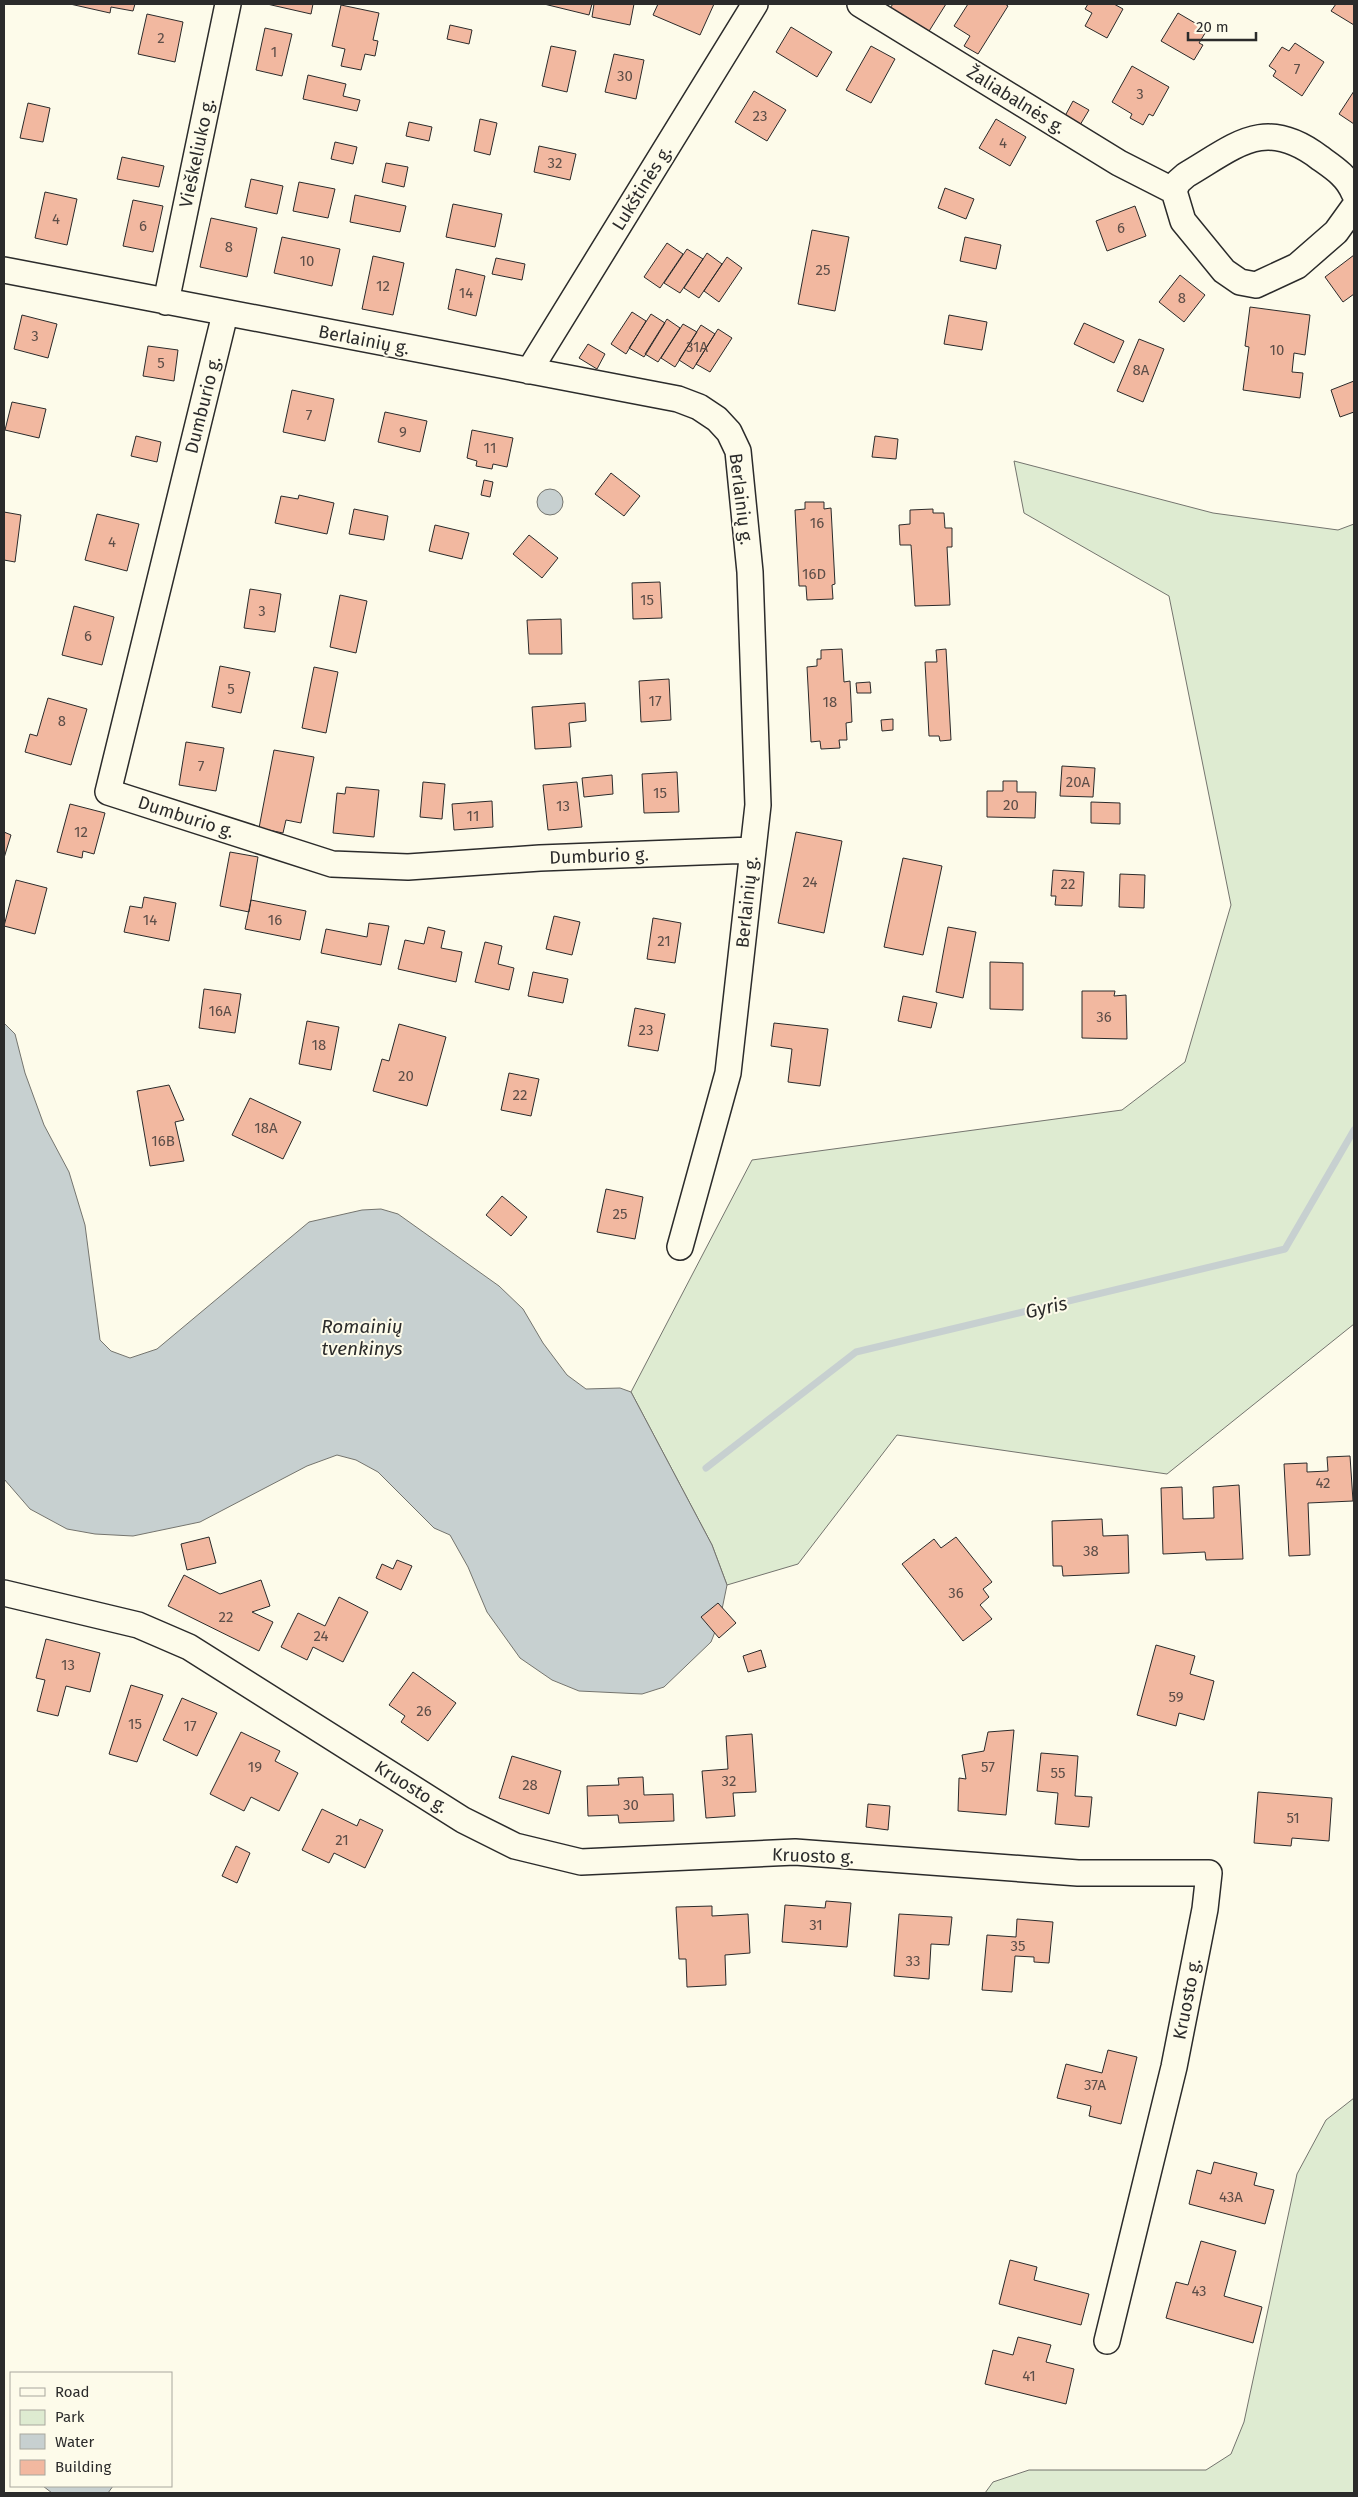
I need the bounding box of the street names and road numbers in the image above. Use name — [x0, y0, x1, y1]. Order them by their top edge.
street label: Žaliabalnės g. — [963, 61, 1069, 139]
street label: Vieškeliuko g. — [175, 96, 219, 210]
street label: Lukštinės g. — [607, 142, 677, 234]
street label: Berlainių g. — [317, 320, 411, 360]
street label: Dumburio g. — [180, 354, 226, 456]
street label: Berlainių g. — [724, 452, 758, 546]
street label: Dumburio g. — [135, 791, 237, 843]
street label: Dumburio g. — [549, 843, 649, 869]
street label: Berlainių g. — [731, 855, 763, 949]
street label: Kruosto g. — [370, 1756, 452, 1818]
street label: Kruosto g. — [772, 1844, 854, 1868]
street label: Kruosto g. — [1168, 1957, 1206, 2041]

